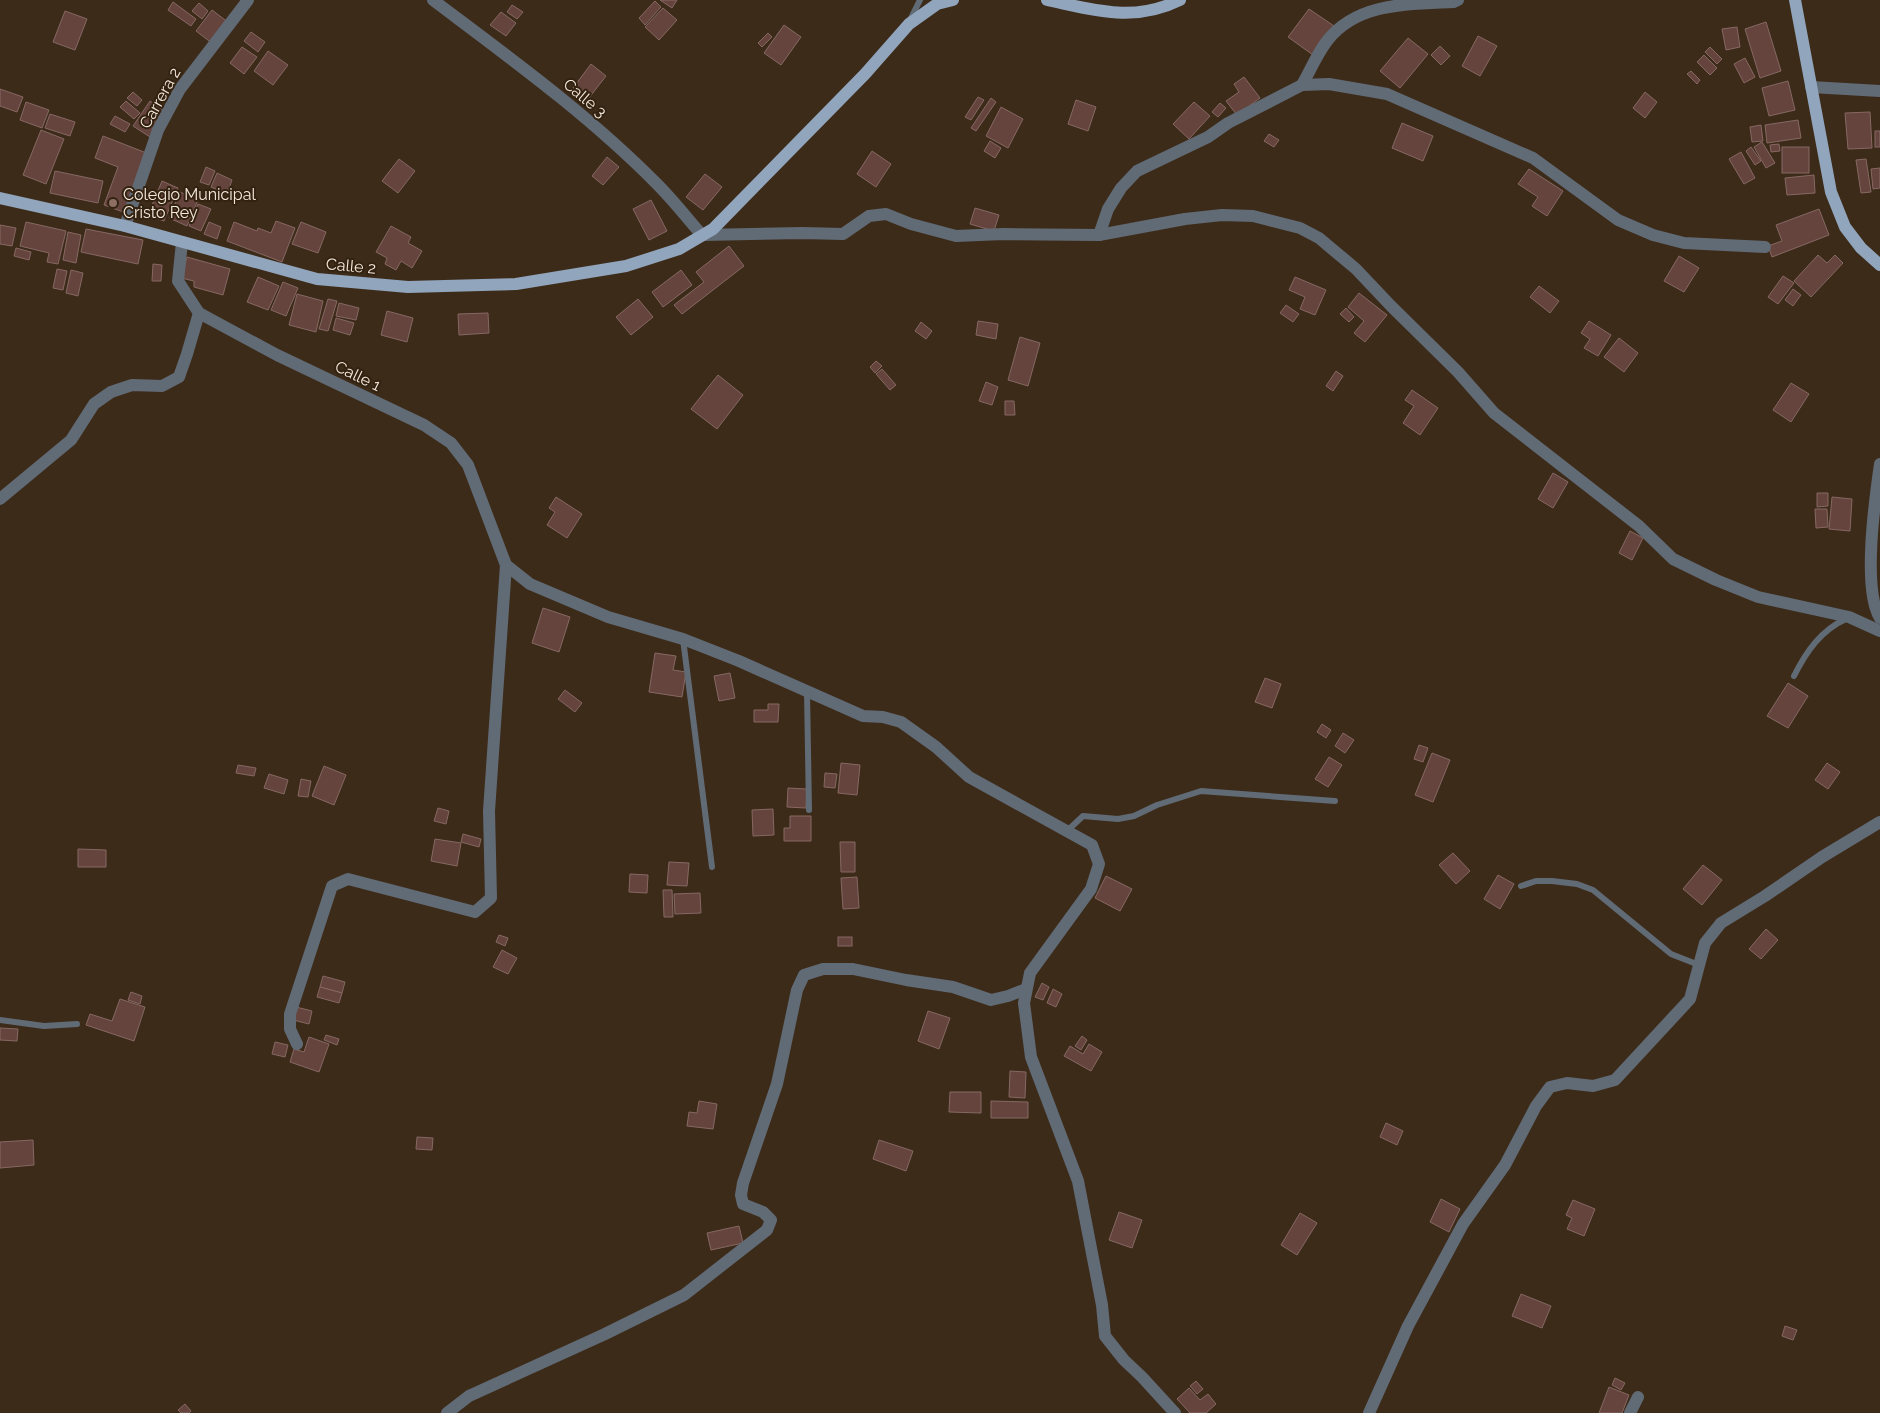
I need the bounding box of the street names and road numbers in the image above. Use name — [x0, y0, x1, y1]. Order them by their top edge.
street label: Carrera 2 — [136, 64, 184, 132]
street label: Calle 3 — [560, 75, 610, 121]
street label: Calle 2 — [325, 254, 377, 278]
street label: Calle 1 — [332, 357, 384, 395]

